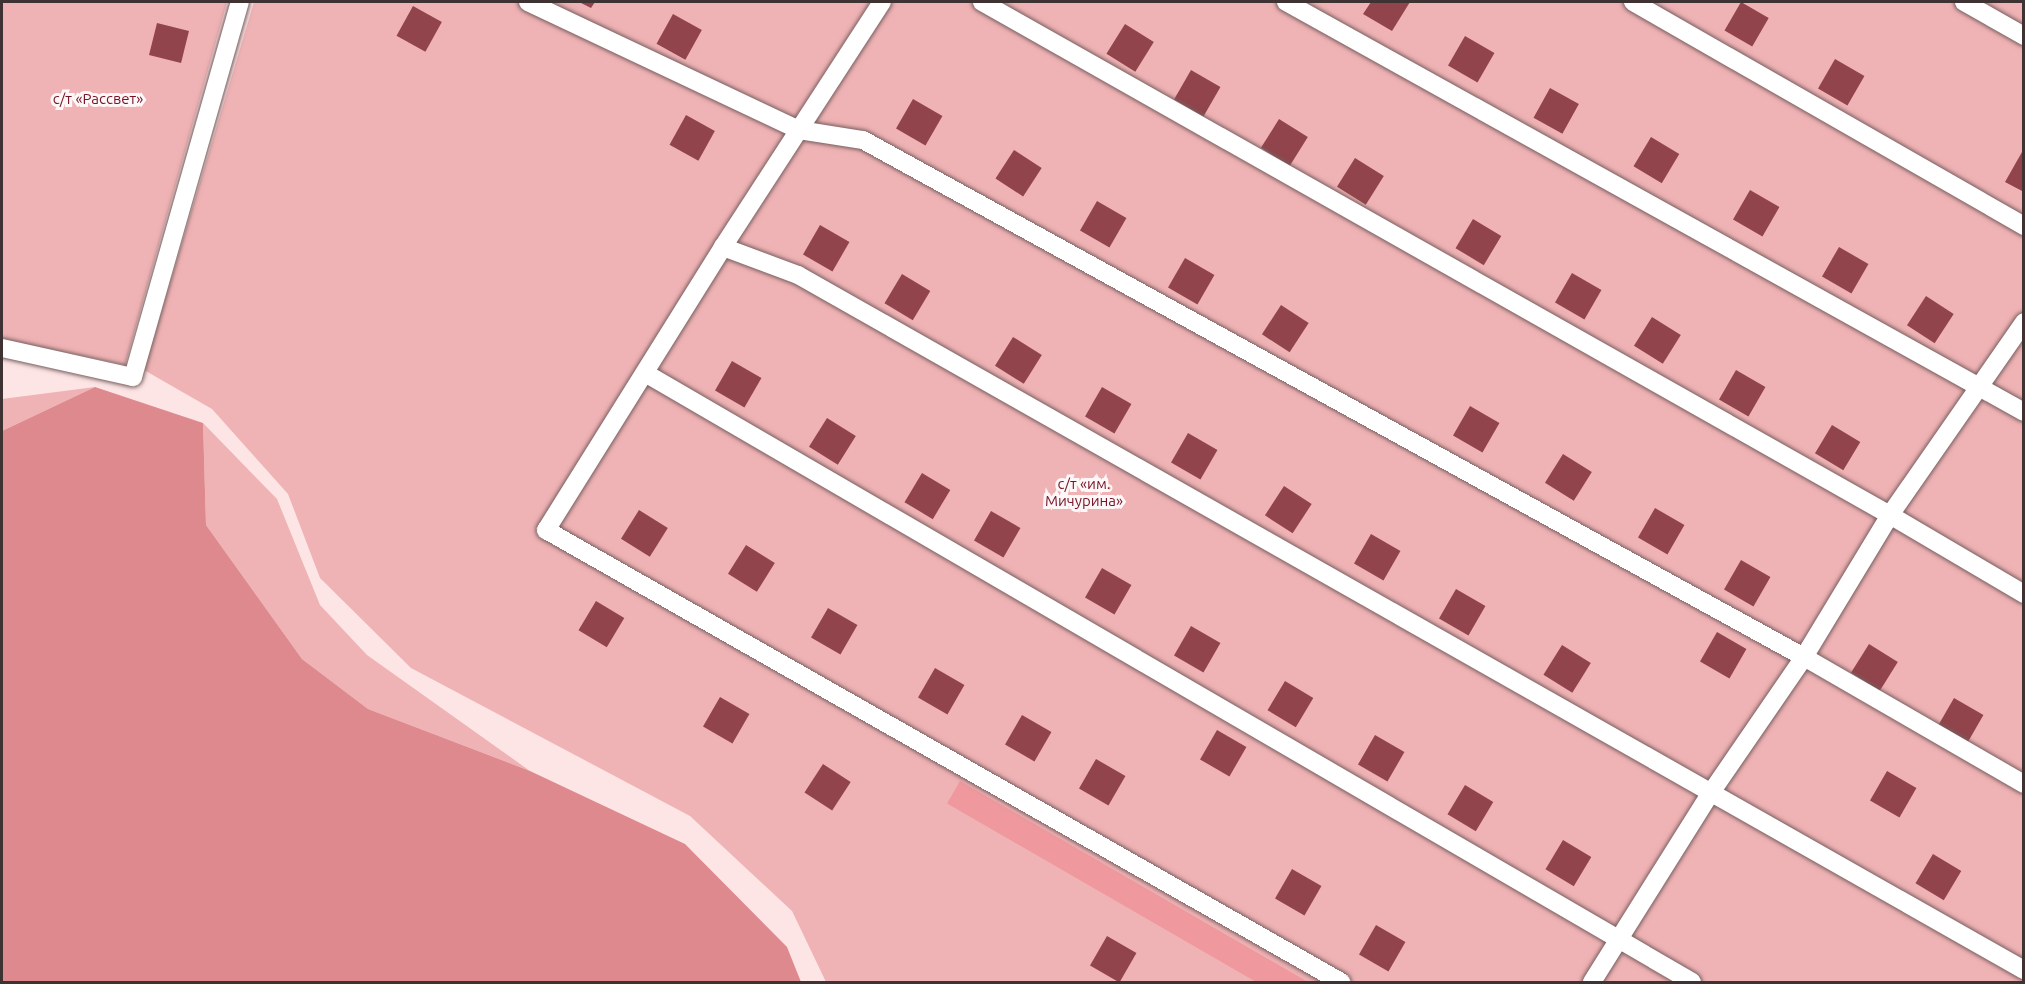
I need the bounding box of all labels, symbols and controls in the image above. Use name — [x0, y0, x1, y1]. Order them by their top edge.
park label: с/т «Рассвет» — [53, 90, 143, 108]
park label: с/т «им. Мичурина» — [1045, 474, 1123, 509]

